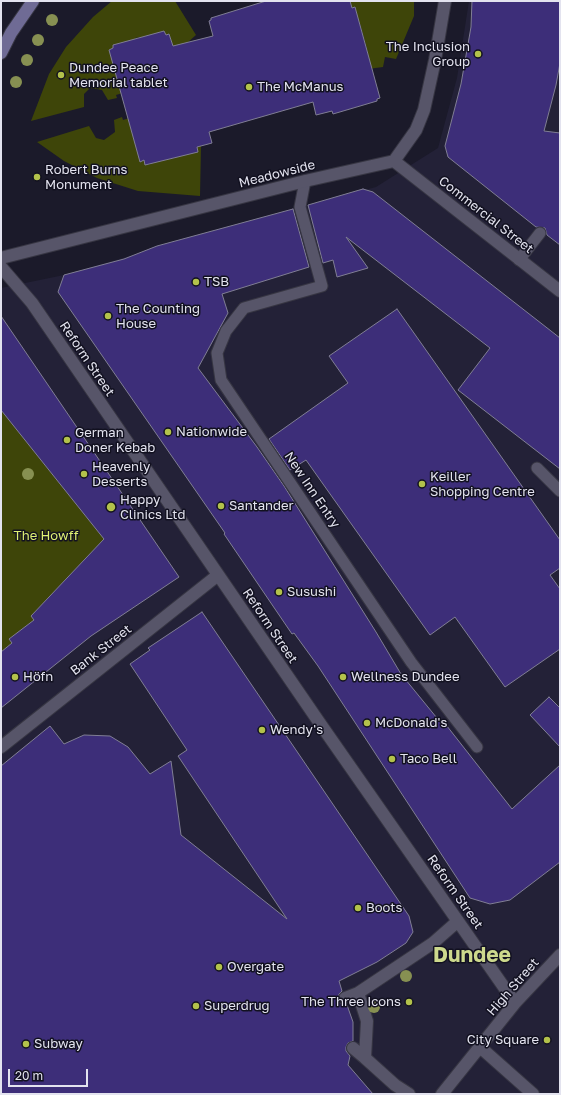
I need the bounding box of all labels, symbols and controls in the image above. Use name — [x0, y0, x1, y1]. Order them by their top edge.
place label: The Inclusion Group — [386, 39, 470, 70]
marker: The Inclusion Group — [473, 49, 483, 59]
place label: Dundee Peace Memorial tablet — [69, 60, 168, 91]
marker: Dundee Peace Memorial tablet — [56, 70, 66, 80]
place label: The McManus — [257, 79, 343, 95]
marker: The McManus — [244, 82, 254, 92]
street label: Meadowside — [237, 157, 317, 191]
place label: Robert Burns Monument — [45, 162, 127, 193]
marker: Robert Burns Monument — [32, 172, 42, 182]
street label: Commercial Street — [436, 173, 536, 257]
place label: TSB — [204, 274, 229, 290]
marker: TSB — [191, 277, 201, 287]
place label: The Counting House — [116, 301, 200, 332]
marker: The Counting House — [103, 311, 113, 321]
street label: Reform Street — [56, 319, 118, 399]
place label: Nationwide — [176, 424, 247, 440]
place label: German Doner Kebab — [75, 425, 155, 456]
marker: Nationwide — [163, 427, 173, 437]
marker: German Doner Kebab — [62, 435, 72, 445]
street label: New Inn Entry — [281, 449, 343, 531]
place label: Heavenly Desserts — [92, 459, 150, 490]
marker: Heavenly Desserts — [79, 469, 89, 479]
place label: Keiller Shopping Centre — [430, 469, 535, 500]
marker: Keiller Shopping Centre — [417, 479, 427, 489]
place label: Happy Clinics Ltd — [120, 492, 185, 523]
place label: Santander — [229, 498, 294, 514]
marker: Happy Clinics Ltd — [105, 501, 117, 513]
marker: Santander — [216, 501, 226, 511]
park label: The Howff — [14, 528, 78, 544]
place label: Susushi — [287, 584, 336, 600]
street label: Reform Street — [239, 586, 301, 666]
marker: Susushi — [274, 587, 284, 597]
street label: Bank Street — [67, 621, 135, 679]
place label: Höfn — [23, 669, 53, 685]
place label: Wellness Dundee — [351, 669, 459, 685]
marker: Höfn — [10, 672, 20, 682]
marker: Wellness Dundee — [338, 672, 348, 682]
place label: McDonald's — [375, 715, 447, 731]
marker: McDonald's — [362, 718, 372, 728]
place label: Wendy's — [270, 722, 323, 738]
marker: Wendy's — [257, 725, 267, 735]
place label: Taco Bell — [400, 751, 457, 767]
marker: Taco Bell — [387, 754, 397, 764]
street label: Reform Street — [424, 852, 486, 932]
place label: Boots — [366, 900, 402, 916]
marker: Boots — [353, 903, 363, 913]
district label: Dundee — [433, 942, 511, 968]
street label: High Street — [484, 955, 542, 1019]
place label: Overgate — [227, 959, 284, 975]
marker: Overgate — [214, 962, 224, 972]
place label: The Three Icons — [301, 994, 401, 1010]
marker: The Three Icons — [404, 997, 414, 1007]
place label: Superdrug — [204, 998, 270, 1014]
marker: Superdrug — [191, 1001, 201, 1011]
place label: City Square — [467, 1032, 539, 1048]
marker: City Square — [542, 1035, 552, 1045]
place label: Subway — [34, 1036, 83, 1052]
marker: Subway — [21, 1039, 31, 1049]
scale bar — [10, 1061, 90, 1087]
text: 20 m — [15, 1068, 43, 1083]

